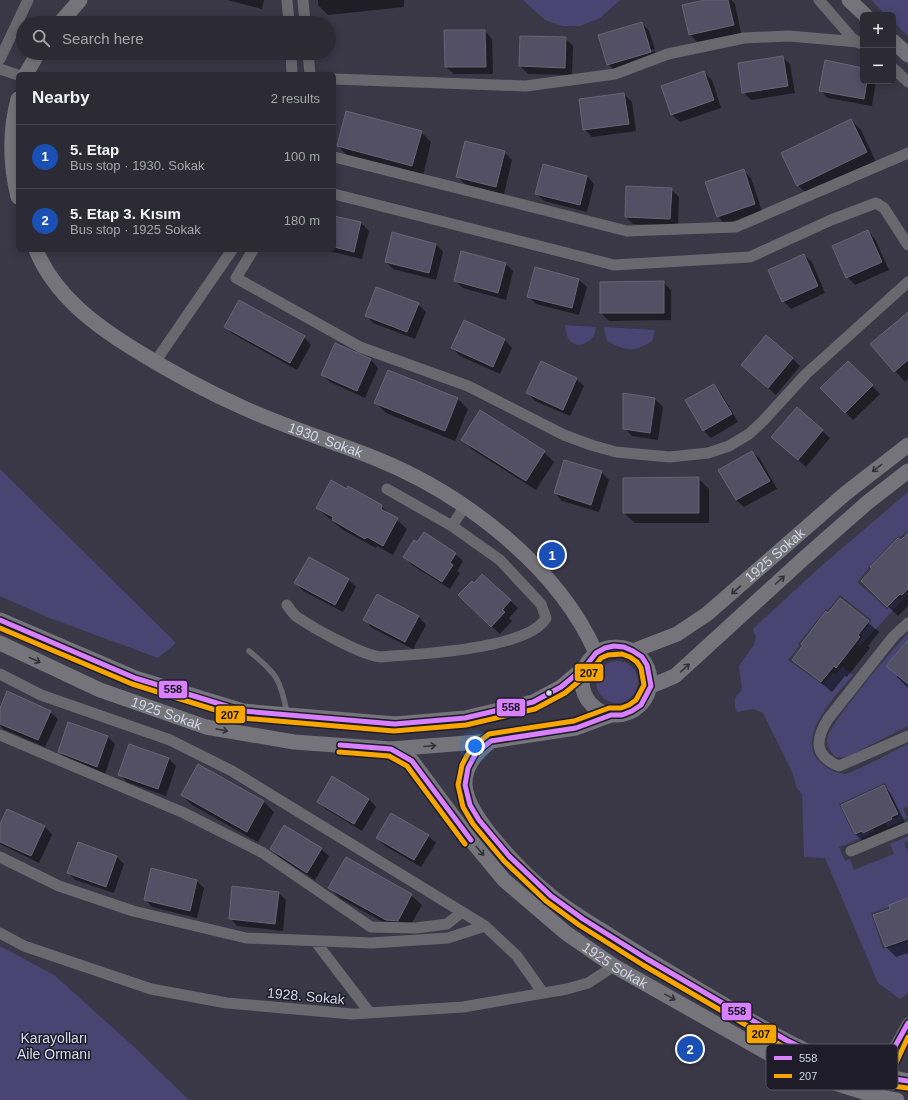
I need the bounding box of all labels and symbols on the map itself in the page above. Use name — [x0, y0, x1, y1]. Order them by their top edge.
street label: 1930. Sokak — [286, 419, 366, 461]
one-way arrow — [872, 464, 883, 472]
street label: 1925 Sokak — [742, 524, 809, 585]
pin: 1 — [539, 540, 565, 570]
one-way arrow — [775, 575, 785, 584]
one-way arrow — [731, 585, 741, 594]
one-way arrow — [29, 657, 41, 664]
line badge: 207 — [574, 663, 604, 682]
one-way arrow — [679, 664, 689, 673]
text: 207 — [580, 667, 598, 679]
line badge: 558 — [158, 680, 188, 699]
text: 558 — [164, 683, 182, 695]
unlabelled marker — [544, 688, 554, 698]
street label: 1925 Sokak — [129, 693, 205, 733]
line badge: 558 — [496, 698, 526, 717]
text: 558 — [502, 701, 520, 713]
line badge: 207 — [215, 705, 246, 724]
text: 207 — [221, 709, 239, 721]
one-way arrow — [215, 726, 228, 734]
your location — [465, 736, 485, 756]
one-way arrow — [423, 742, 436, 749]
one-way arrow — [475, 846, 484, 856]
street label: 1925 Sokak — [579, 939, 651, 992]
street label: 1928. Sokak — [267, 985, 346, 1007]
one-way arrow — [664, 994, 676, 1002]
line badge: 558 — [721, 1002, 752, 1021]
text: 558 — [728, 1005, 746, 1017]
line badge: 207 — [746, 1024, 777, 1044]
text: 207 — [752, 1028, 770, 1040]
park label: Karayolları Aile Ormanı — [17, 1030, 91, 1062]
pin: 2 — [677, 1034, 703, 1064]
legend — [766, 1044, 898, 1090]
text: 558 — [799, 1052, 817, 1064]
text: 207 — [799, 1070, 817, 1082]

